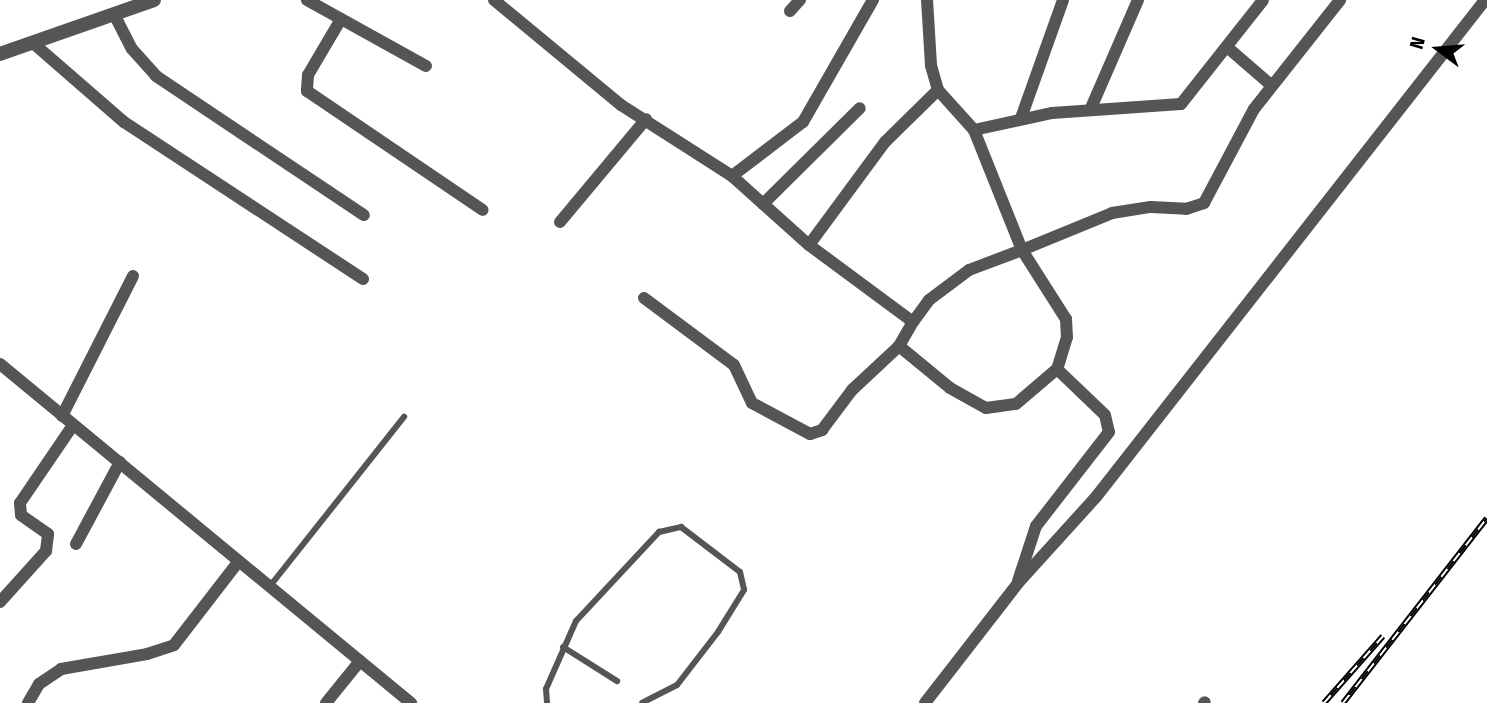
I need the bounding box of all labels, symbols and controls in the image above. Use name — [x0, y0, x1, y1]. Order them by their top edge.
north arrow — [1403, 14, 1473, 84]
text: N — [1405, 34, 1430, 52]

